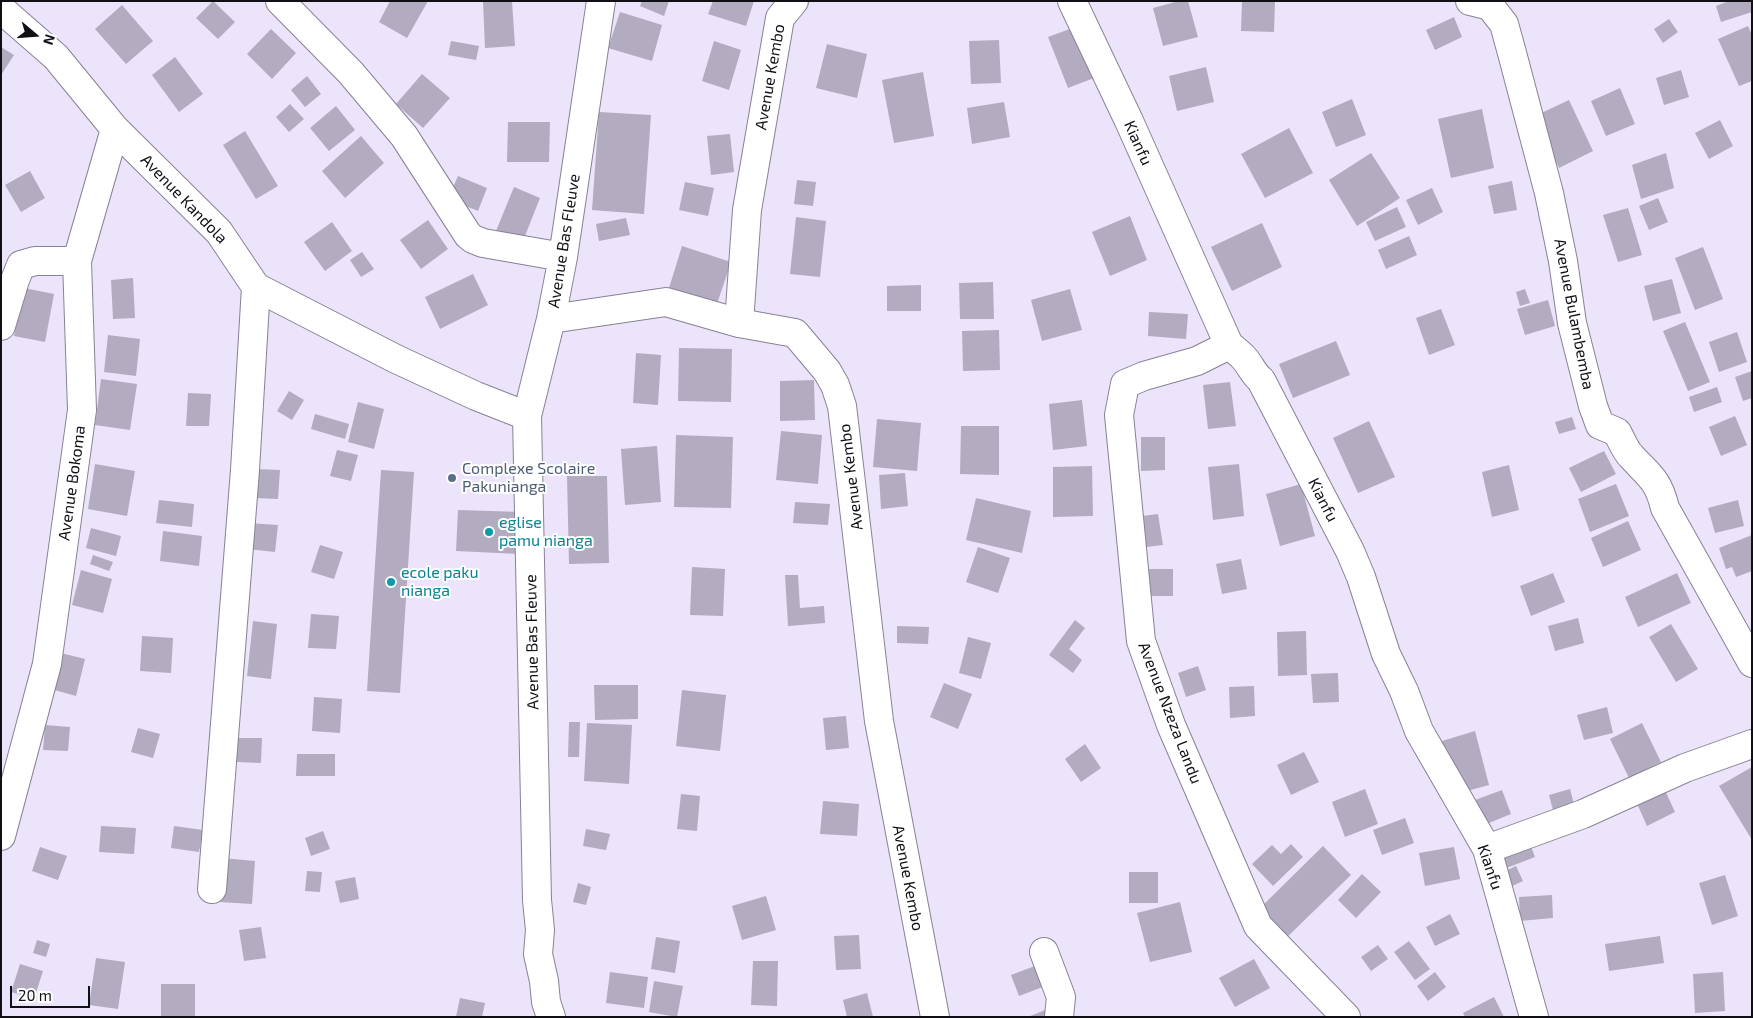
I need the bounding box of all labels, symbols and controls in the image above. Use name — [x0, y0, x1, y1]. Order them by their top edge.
north arrow — [10, 10, 60, 60]
street label: Avenue Kembo — [751, 23, 789, 131]
text: N — [40, 32, 59, 47]
street label: Kianfu — [1120, 118, 1156, 168]
street label: Avenue Kandola — [137, 150, 231, 248]
street label: Avenue Bas Fleuve — [544, 173, 584, 309]
street label: Avenue Bulambemba — [1550, 237, 1598, 391]
street label: Avenue Kembo — [835, 423, 867, 531]
street label: Avenue Bokoma — [54, 424, 90, 542]
place label: Complexe Scolaire Pakunianga — [462, 459, 595, 497]
marker: Complexe Scolaire Pakunianga — [446, 472, 458, 484]
street label: Kianfu — [1304, 475, 1342, 525]
place label: eglise pamu nianga — [499, 513, 593, 551]
marker: eglise pamu nianga — [483, 526, 495, 538]
place label: ecole paku nianga — [401, 563, 479, 601]
street label: Avenue Bas Fleuve — [521, 574, 543, 710]
marker: ecole paku nianga — [385, 576, 397, 588]
street label: Avenue Nzeza Landu — [1134, 639, 1206, 787]
street label: Avenue Kembo — [888, 824, 928, 932]
street label: Kianfu — [1473, 842, 1507, 892]
scale bar — [12, 976, 92, 1008]
text: 20 m — [18, 986, 52, 1004]

